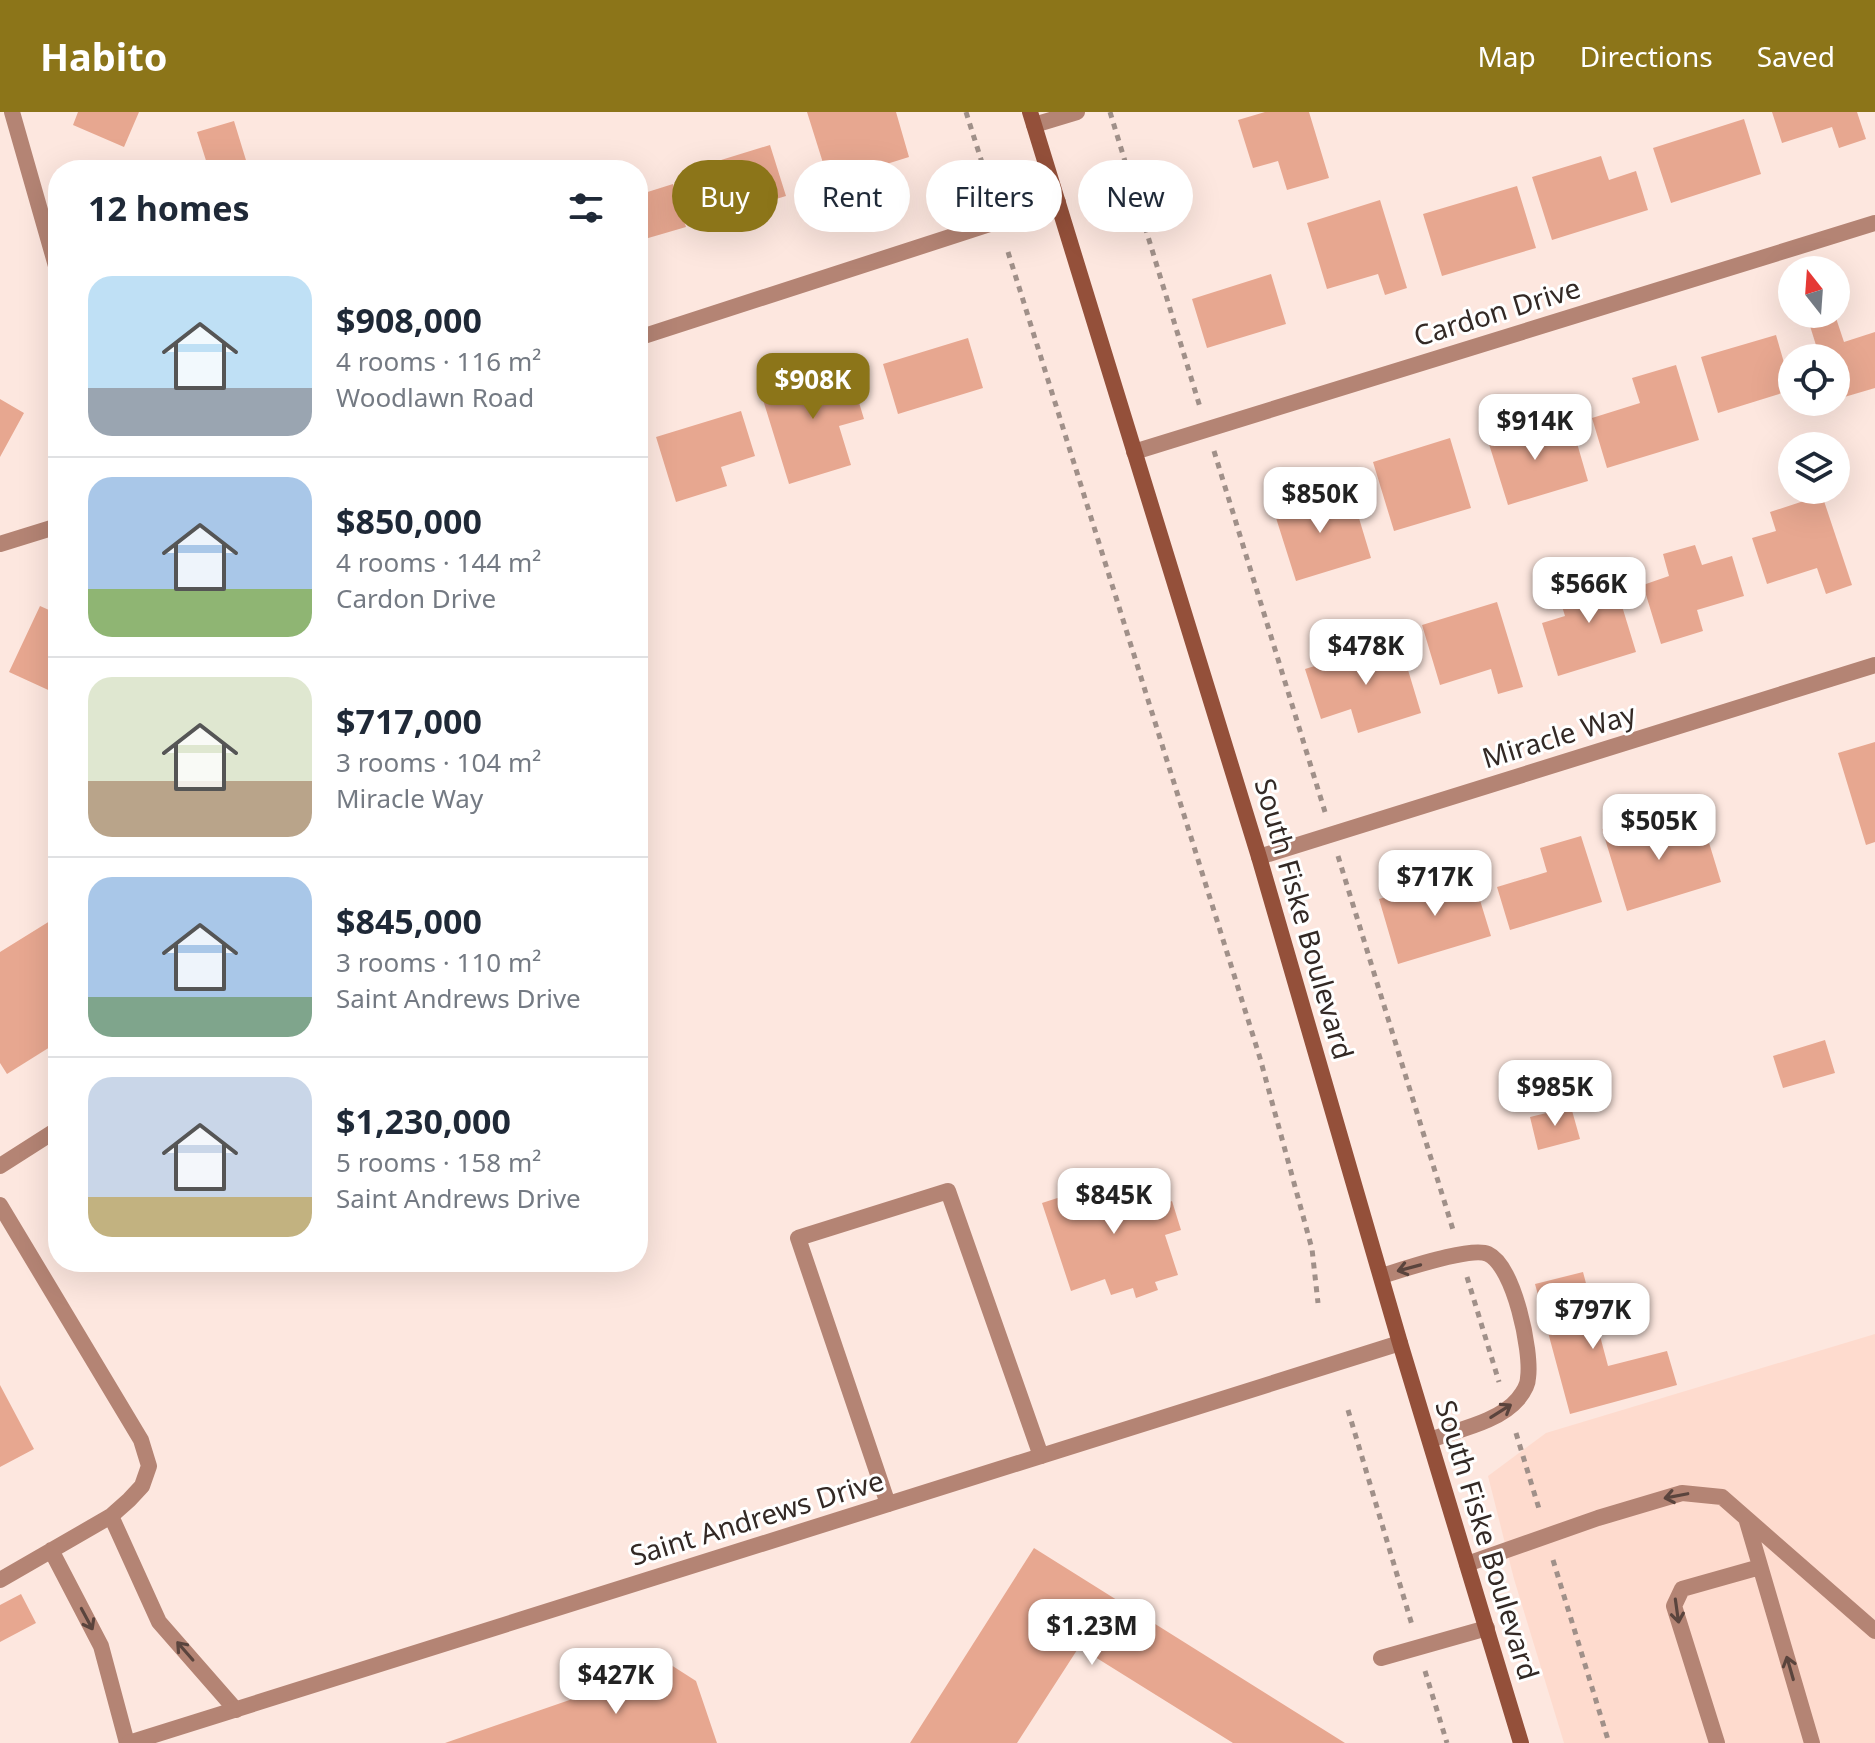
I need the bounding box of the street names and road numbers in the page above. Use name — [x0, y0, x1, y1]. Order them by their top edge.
street label: Cardon Drive — [1409, 268, 1585, 354]
street label: Miracle Way — [1477, 693, 1641, 776]
street label: South Fiske Boulevard — [1247, 774, 1363, 1064]
street label: South Fiske Boulevard — [1427, 1395, 1549, 1684]
street label: Saint Andrews Drive — [625, 1460, 888, 1574]

